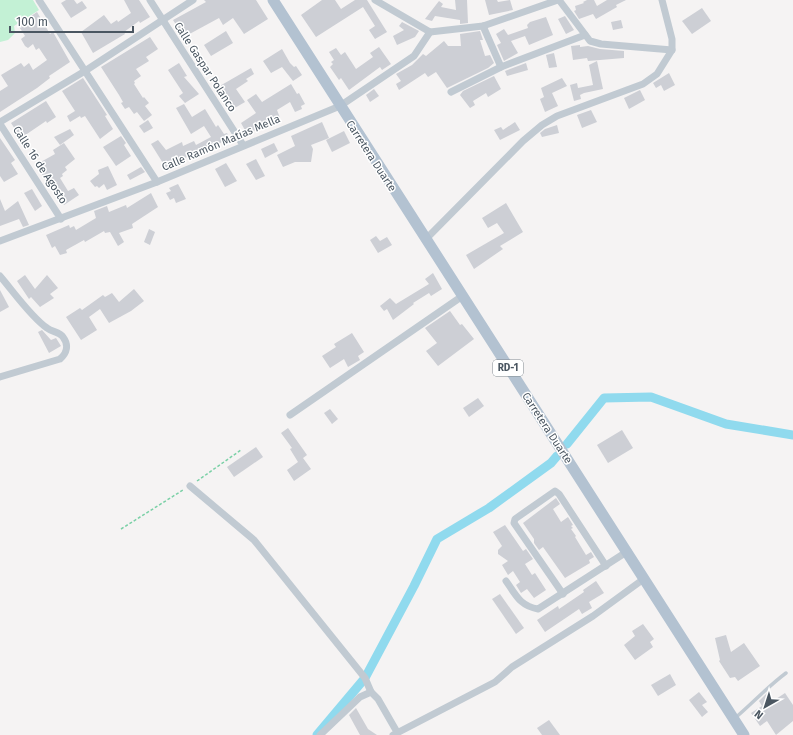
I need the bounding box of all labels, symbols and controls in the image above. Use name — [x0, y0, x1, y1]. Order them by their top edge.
scale bar — [10, 8, 133, 34]
text: 100 m — [16, 15, 48, 29]
street label: Calle Gaspar Polanco — [171, 20, 239, 114]
street label: Calle Ramón Matías Mella — [160, 112, 282, 174]
street label: Carretera Duarte — [343, 118, 399, 194]
street label: Calle 16 de Agosto — [10, 124, 70, 206]
road number: RD-1 — [493, 360, 523, 376]
street label: Carretera Duarte — [519, 390, 575, 466]
north arrow — [745, 687, 785, 727]
text: N — [752, 707, 766, 722]

